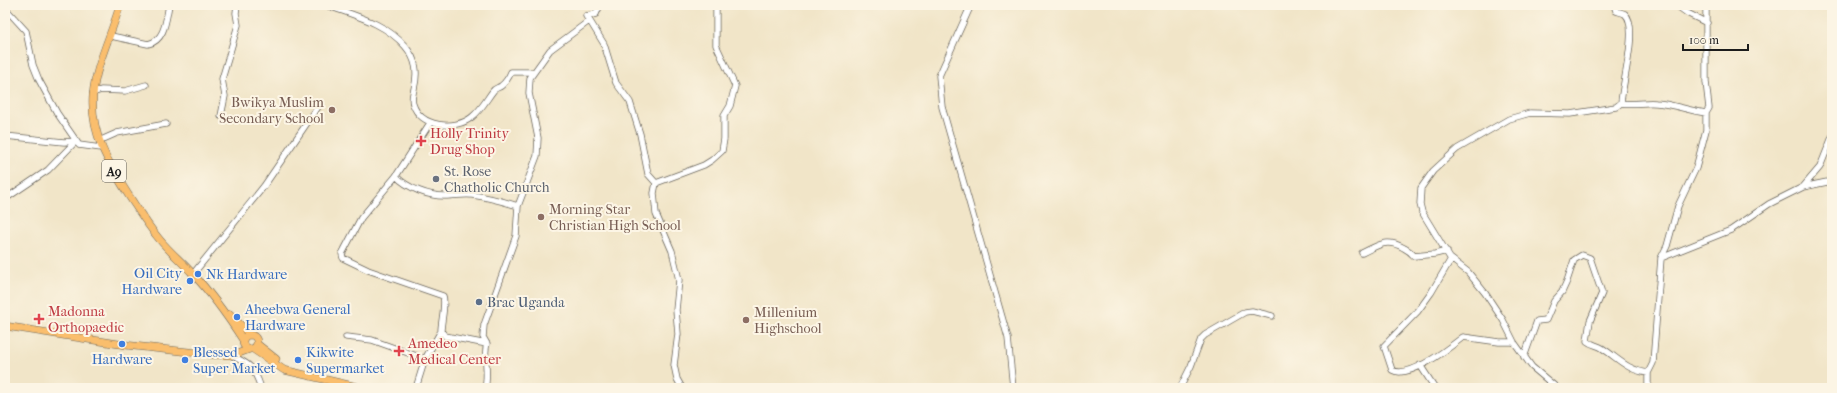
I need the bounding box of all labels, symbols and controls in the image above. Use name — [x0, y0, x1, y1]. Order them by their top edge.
scale bar — [1683, 26, 1748, 52]
text: 100 m — [1689, 33, 1719, 47]
place label: Bwikya Muslim Secondary School — [219, 94, 324, 127]
marker: Bwikya Muslim Secondary School — [327, 105, 337, 115]
place label: Holly Trinity Drug Shop — [430, 125, 510, 158]
marker: Holly Trinity Drug Shop — [415, 135, 427, 147]
road number: A9 — [102, 160, 126, 182]
place label: St. Rose Chatholic Church — [444, 163, 550, 196]
marker: St. Rose Chatholic Church — [431, 174, 441, 184]
place label: Morning Star Christian High School — [549, 201, 681, 234]
marker: Morning Star Christian High School — [536, 212, 546, 222]
place label: Oil City Hardware — [122, 265, 183, 298]
place label: Nk Hardware — [206, 266, 287, 283]
marker: Nk Hardware — [193, 269, 203, 279]
marker: Oil City Hardware — [185, 276, 195, 286]
place label: Brac Uganda — [487, 294, 565, 311]
marker: Brac Uganda — [474, 297, 484, 307]
place label: Aheebwa General Hardware — [244, 301, 351, 334]
place label: Madonna Orthopaedic — [48, 303, 124, 336]
place label: Millenium Highschool — [754, 304, 822, 337]
marker: Aheebwa General Hardware — [232, 312, 242, 322]
marker: Madonna Orthopaedic — [33, 313, 45, 325]
marker: Millenium Highschool — [741, 315, 751, 325]
place label: Amedeo Medical Center — [407, 335, 501, 368]
marker: Hardware — [117, 339, 127, 349]
place label: Blessed Super Market — [193, 344, 276, 377]
place label: Kikwite Supermarket — [306, 344, 384, 377]
marker: Amedeo Medical Center — [393, 345, 405, 357]
place label: Hardware — [92, 351, 152, 368]
marker: Blessed Super Market — [180, 355, 190, 365]
marker: Kikwite Supermarket — [293, 355, 303, 365]

